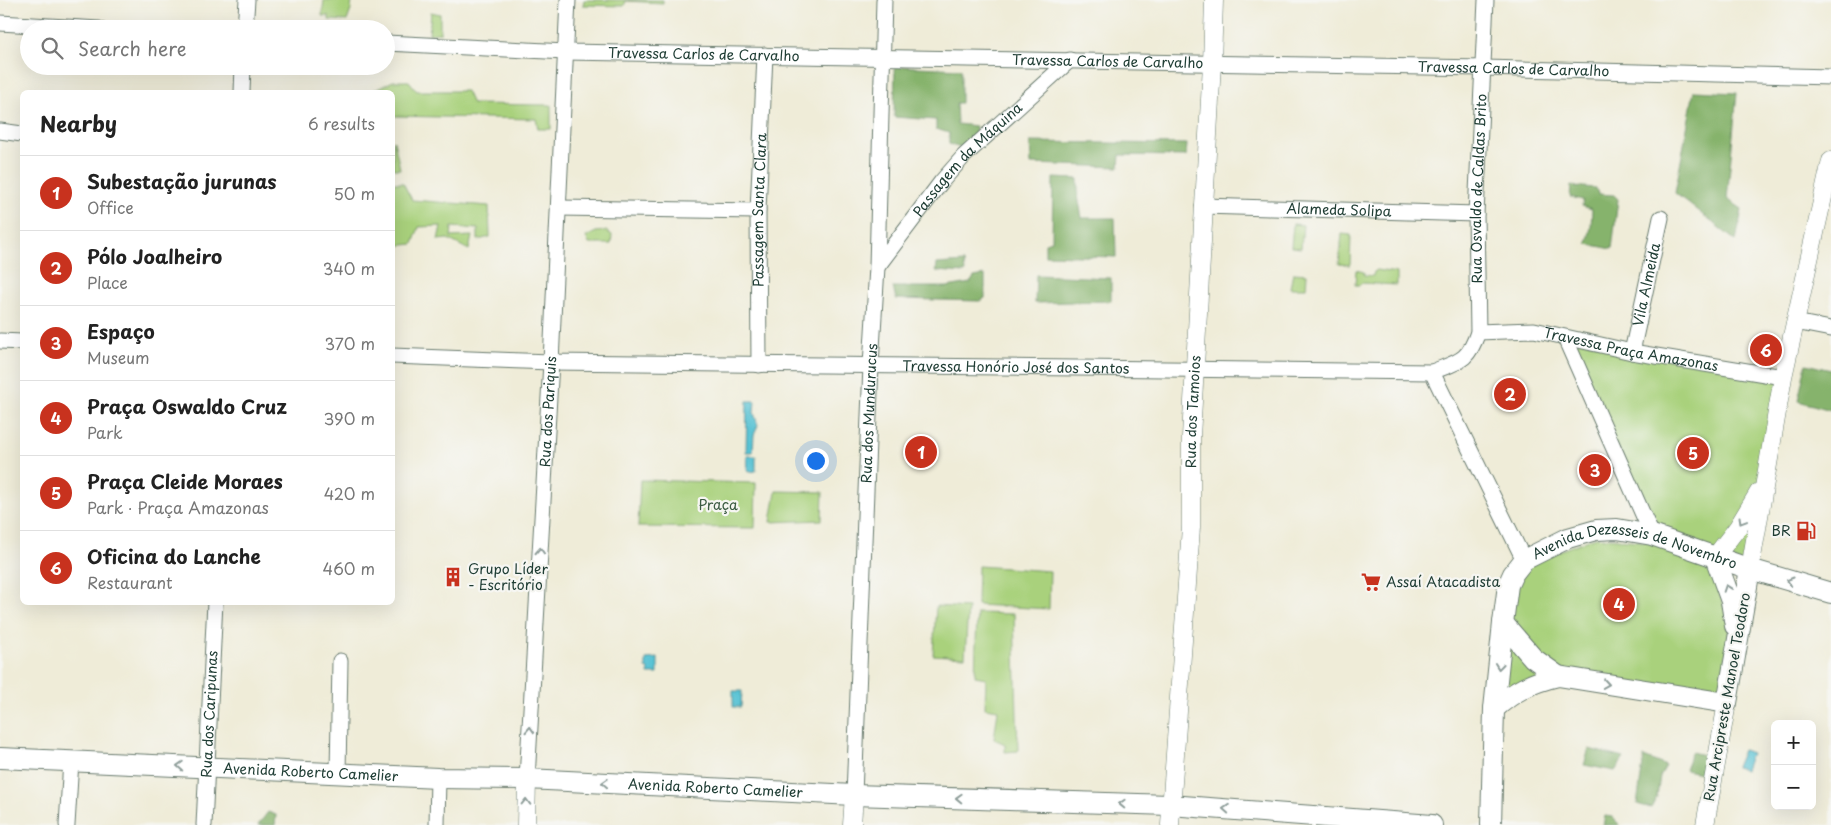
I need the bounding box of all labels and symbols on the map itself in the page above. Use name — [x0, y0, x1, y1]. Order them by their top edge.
street label: Travessa Carlos de Carvalho — [608, 42, 800, 66]
street label: Travessa Carlos de Carvalho — [1012, 49, 1204, 73]
street label: Travessa Carlos de Carvalho — [1418, 56, 1610, 81]
street label: Rua Osvaldo de Caldas Brito — [1465, 93, 1492, 284]
street label: Passagem da Máquina — [908, 97, 1027, 221]
street label: Passagem Santa Clara — [747, 132, 771, 287]
street label: Alameda Solipa — [1286, 197, 1392, 222]
street label: Vila Almeida — [1627, 240, 1665, 328]
street label: Travessa Praça Amazonas — [1542, 321, 1720, 376]
pin: 6 — [1750, 331, 1782, 369]
street label: Rua dos Mundurucus — [855, 343, 882, 484]
street label: Travessa Honório José dos Santos — [902, 355, 1130, 379]
street label: Rua dos Tamoios — [1180, 355, 1206, 468]
street label: Rua dos Pariquis — [534, 356, 561, 468]
pin: 2 — [1494, 375, 1526, 413]
pin: 1 — [905, 433, 937, 471]
pin: 5 — [1677, 434, 1709, 472]
your location — [803, 448, 829, 474]
pin: 3 — [1579, 451, 1611, 489]
park label: Praça — [698, 494, 738, 515]
one-way arrow — [1738, 516, 1748, 525]
text: Avenida Dezesseis de Novembro — [1528, 518, 1740, 574]
place label: BR — [1772, 520, 1791, 541]
fuel station icon: BR — [1795, 520, 1817, 542]
one-way arrow — [534, 546, 545, 554]
street label: Avenida Dezesseis de Novembro — [1529, 551, 1741, 575]
place label: Grupo Líder - Escritório — [468, 558, 549, 595]
building icon: Grupo Líder - Escritório — [442, 566, 464, 588]
supermarket icon: Assaí Atacadista — [1360, 571, 1382, 593]
place label: Assaí Atacadista — [1386, 571, 1500, 592]
one-way arrow — [1787, 577, 1795, 587]
one-way arrow — [1723, 584, 1733, 593]
pin: 4 — [1603, 585, 1635, 623]
street label: Rua Arcipreste Manoel Teodoro — [1698, 591, 1755, 803]
street label: Rua dos Caripunas — [195, 650, 223, 778]
one-way arrow — [1494, 662, 1505, 670]
one-way arrow — [1602, 678, 1610, 689]
one-way arrow — [524, 726, 535, 734]
street label: Avenida Roberto Camelier — [223, 757, 399, 786]
one-way arrow — [176, 761, 184, 772]
street label: Avenida Roberto Camelier — [627, 773, 804, 803]
one-way arrow — [600, 777, 608, 788]
one-way arrow — [955, 793, 963, 804]
one-way arrow — [521, 798, 531, 806]
one-way arrow — [1117, 798, 1125, 809]
one-way arrow — [1222, 804, 1230, 815]

